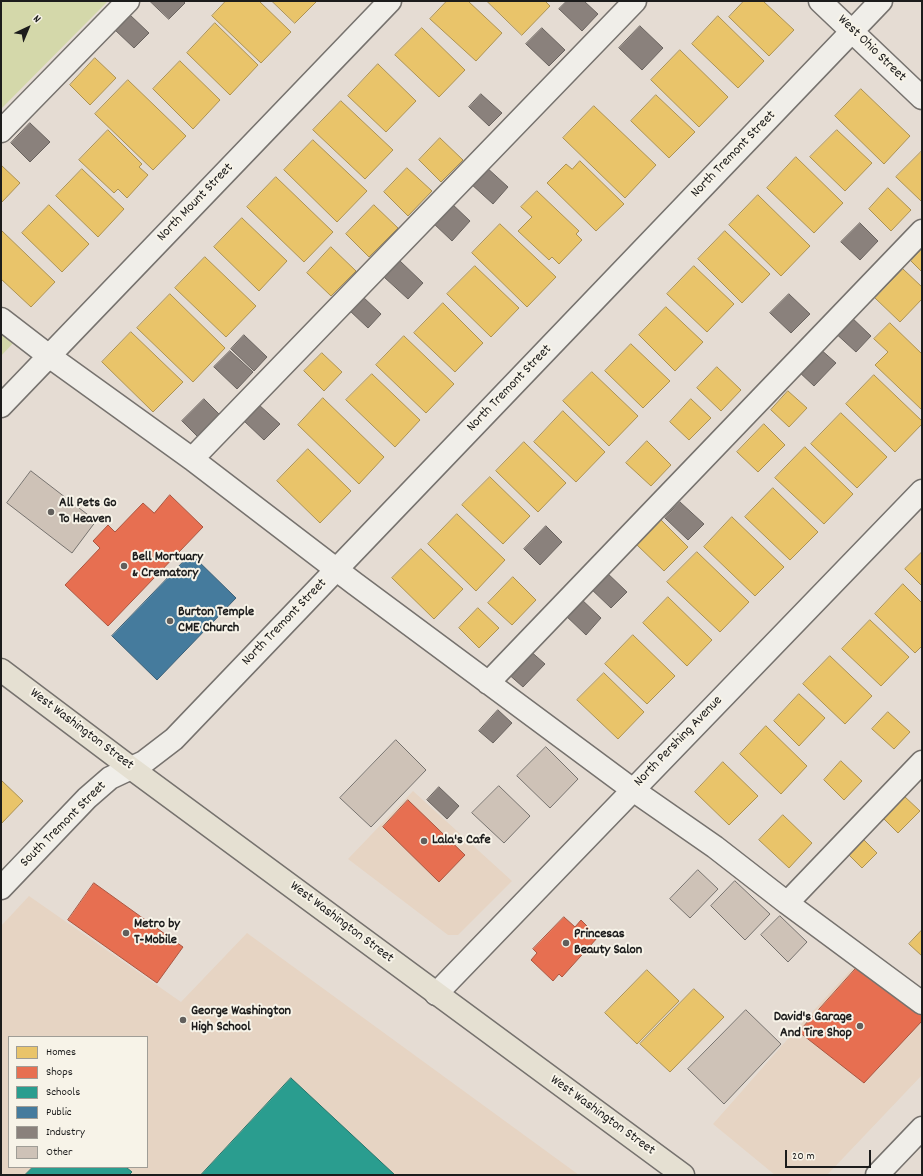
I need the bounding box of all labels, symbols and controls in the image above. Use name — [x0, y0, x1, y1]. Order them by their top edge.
north arrow — [8, 8, 48, 48]
text: N — [29, 12, 44, 27]
street label: West Ohio Street — [833, 12, 909, 86]
street label: North Tremont Street — [688, 108, 780, 202]
street label: North Mount Street — [154, 160, 238, 246]
street label: North Tremont Street — [464, 342, 556, 436]
place label: All Pets Go To Heaven — [59, 496, 117, 528]
marker: All Pets Go To Heaven — [46, 507, 56, 517]
place label: Bell Mortuary & Crematory — [132, 550, 203, 582]
marker: Bell Mortuary & Crematory — [119, 561, 129, 571]
street label: North Tremont Street — [239, 576, 331, 670]
place label: Burton Temple CME Church — [178, 605, 254, 638]
marker: Burton Temple CME Church — [165, 616, 175, 626]
street label: West Washington Street — [26, 685, 136, 775]
street label: North Pershing Avenue — [631, 693, 727, 791]
street label: South Tremont Street — [17, 778, 111, 872]
place label: Lala's Cafe — [432, 833, 491, 849]
marker: Lala's Cafe — [419, 836, 429, 846]
street label: West Washington Street — [286, 878, 396, 968]
place label: Metro by T-Mobile — [134, 917, 180, 950]
place label: Princesas Beauty Salon — [574, 927, 642, 960]
marker: Metro by T-Mobile — [121, 928, 131, 938]
marker: Princesas Beauty Salon — [561, 938, 571, 948]
place label: George Washington High School — [191, 1004, 291, 1036]
place label: David's Garage And Tire Shop — [774, 1010, 852, 1042]
marker: George Washington High School — [178, 1015, 188, 1025]
marker: David's Garage And Tire Shop — [855, 1021, 865, 1031]
legend — [8, 1036, 148, 1168]
text: Homes — [46, 1044, 76, 1061]
text: Shops — [46, 1064, 73, 1081]
street label: West Washington Street — [546, 1072, 658, 1160]
text: Schools — [46, 1084, 80, 1101]
text: Public — [46, 1104, 72, 1121]
text: Industry — [46, 1124, 85, 1141]
scale bar — [787, 1142, 873, 1168]
text: Other — [46, 1144, 73, 1161]
text: 20 m — [792, 1148, 815, 1165]

